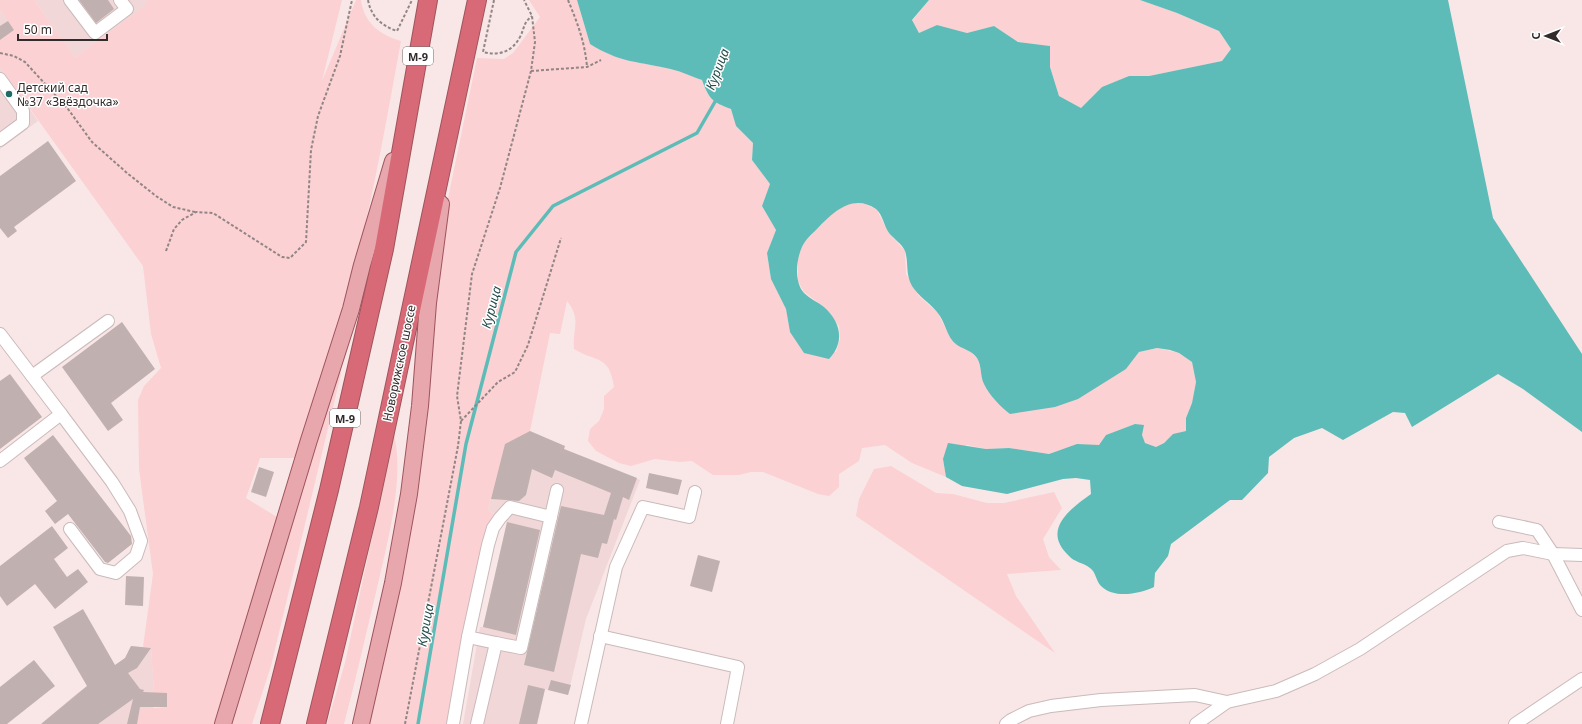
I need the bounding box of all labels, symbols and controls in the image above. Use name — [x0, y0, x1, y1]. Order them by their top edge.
scale bar — [18, 16, 107, 42]
north arrow — [1526, 16, 1566, 56]
text: 50 m — [24, 21, 52, 38]
text: С — [1528, 32, 1543, 40]
water label: Курица — [701, 45, 733, 93]
road number: М-9 — [403, 47, 433, 65]
place label: Детский сад №37 «Звёздочка» — [17, 79, 119, 110]
marker: Детский сад №37 «Звёздочка» — [4, 89, 14, 99]
water label: Курица — [477, 283, 505, 330]
street label: Новорижское шоссе — [378, 303, 420, 423]
road number: М-9 — [330, 409, 360, 427]
water label: Курица — [412, 601, 438, 648]

